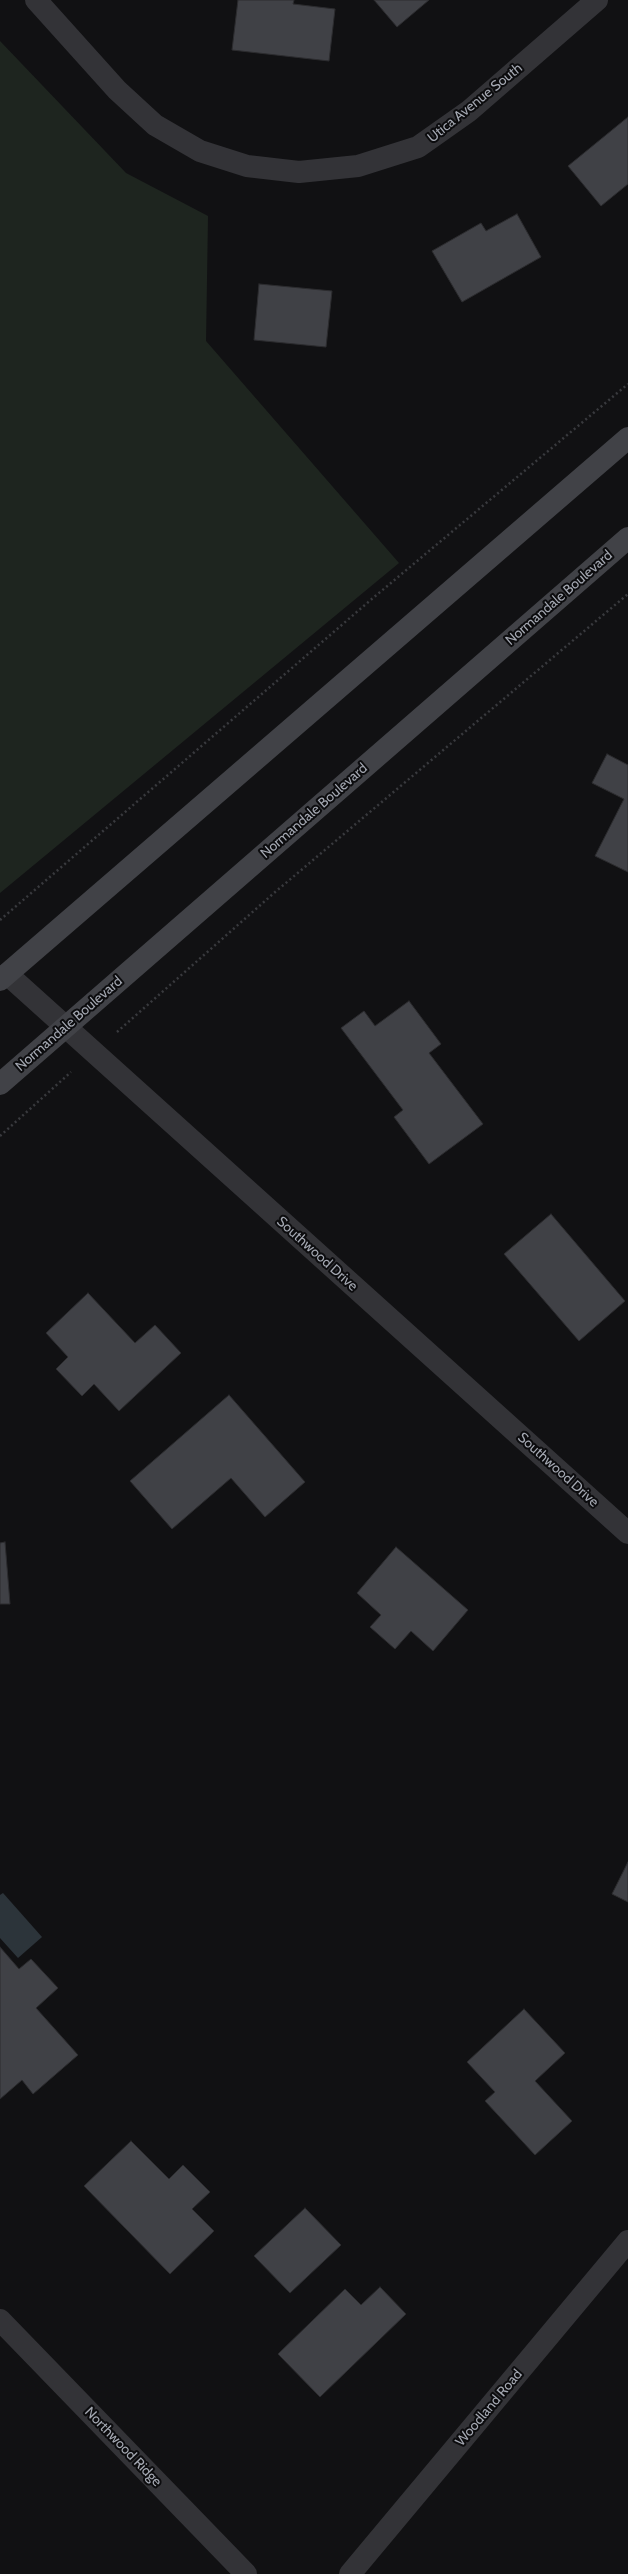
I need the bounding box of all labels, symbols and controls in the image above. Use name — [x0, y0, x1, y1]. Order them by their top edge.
street label: Utica Avenue South — [424, 60, 526, 146]
street label: Normandale Boulevard — [502, 547, 616, 649]
street label: Normandale Boulevard — [257, 760, 371, 862]
street label: Normandale Boulevard — [12, 973, 126, 1075]
street label: Southwood Drive — [273, 1213, 361, 1295]
street label: Southwood Drive — [514, 1429, 602, 1511]
street label: Woodland Road — [452, 2366, 526, 2450]
street label: Northwood Ridge — [81, 2404, 165, 2490]

